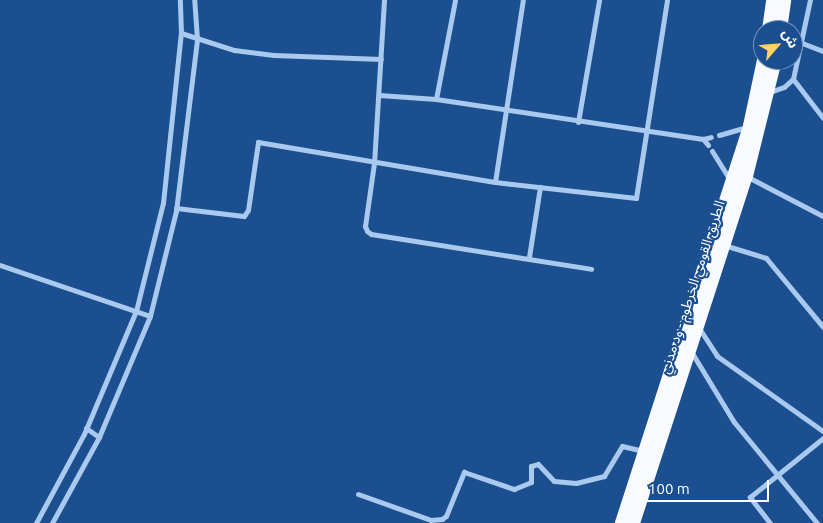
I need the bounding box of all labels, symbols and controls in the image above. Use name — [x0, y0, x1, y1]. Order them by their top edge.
north arrow — [753, 20, 803, 70]
text: ش — [779, 26, 802, 51]
street label: الطريق القومي الخرطوم - ود مدني — [656, 198, 728, 376]
scale bar — [643, 470, 772, 502]
text: 100 m — [648, 480, 690, 497]

